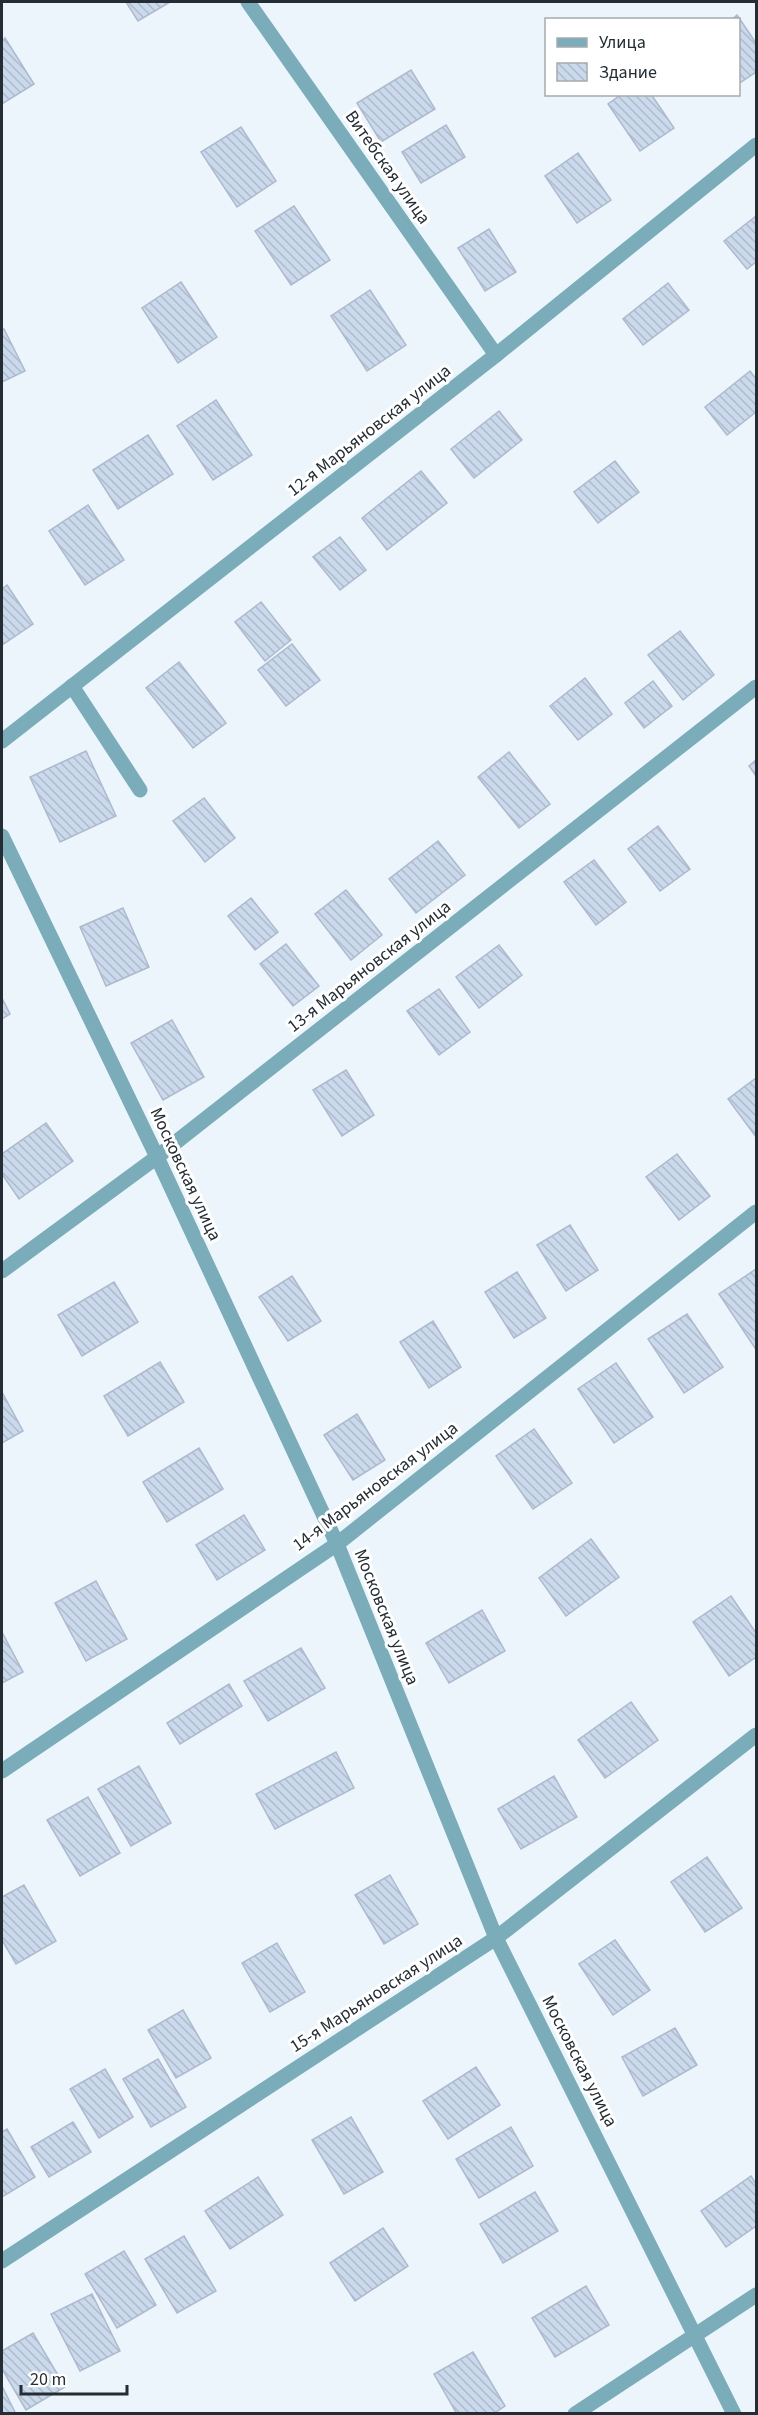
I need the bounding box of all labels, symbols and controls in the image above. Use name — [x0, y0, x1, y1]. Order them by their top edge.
legend — [545, 18, 740, 96]
text: Улица — [599, 30, 646, 55]
text: Здание — [599, 60, 657, 85]
street label: Витебская улица — [339, 105, 436, 229]
street label: 12-я Марьяновская улица — [282, 359, 456, 502]
street label: 13-я Марьяновская улица — [282, 895, 456, 1038]
street label: Московская улица — [144, 1103, 227, 1245]
street label: 14-я Марьяновская улица — [287, 1416, 463, 1557]
street label: Московская улица — [348, 1545, 425, 1689]
street label: 15-я Марьяновская улица — [285, 1928, 468, 2059]
street label: Московская улица — [536, 1991, 624, 2131]
scale bar — [21, 2358, 128, 2396]
text: 20 m — [30, 2367, 66, 2392]

